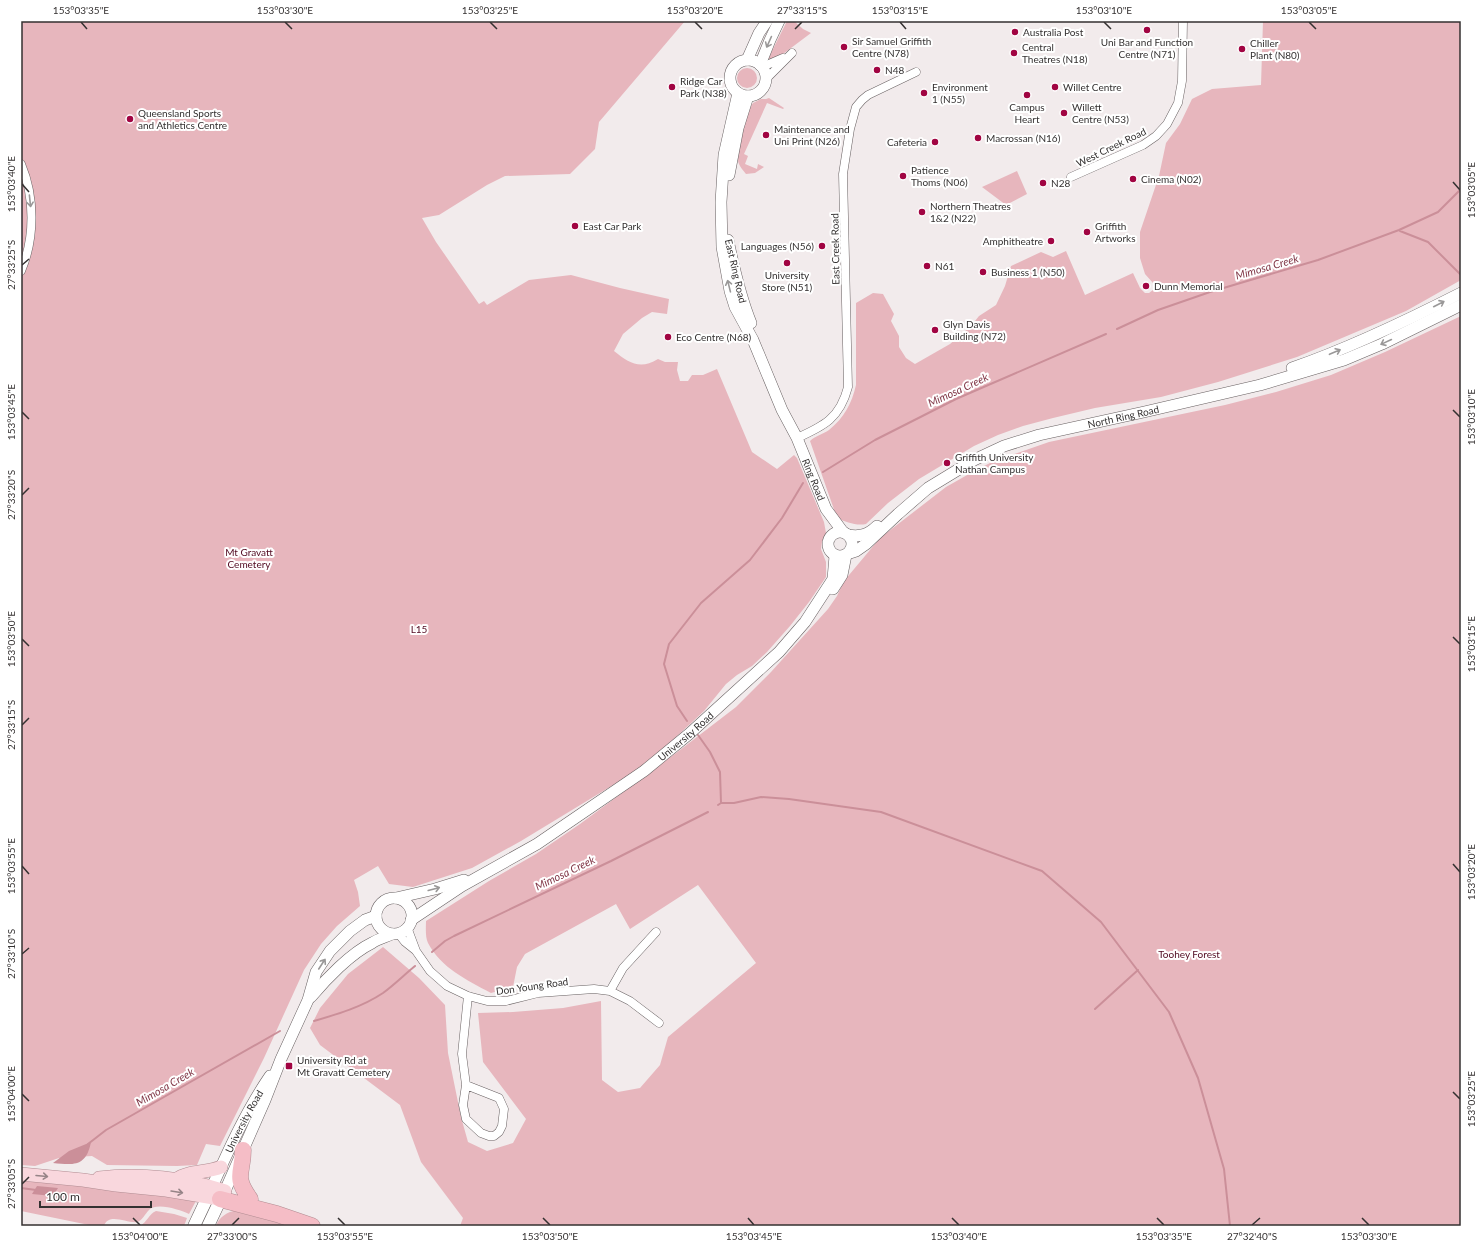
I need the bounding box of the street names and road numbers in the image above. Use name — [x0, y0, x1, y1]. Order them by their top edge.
street label: West Creek Road — [1074, 125, 1148, 169]
street label: East Creek Road — [828, 213, 842, 285]
street label: East Ring Road — [723, 238, 749, 304]
street label: North Ring Road — [1086, 403, 1160, 430]
street label: Ring Road — [800, 457, 828, 502]
street label: University Road — [655, 709, 716, 763]
street label: Don Young Road — [495, 975, 569, 997]
street label: University Road — [222, 1088, 265, 1155]

